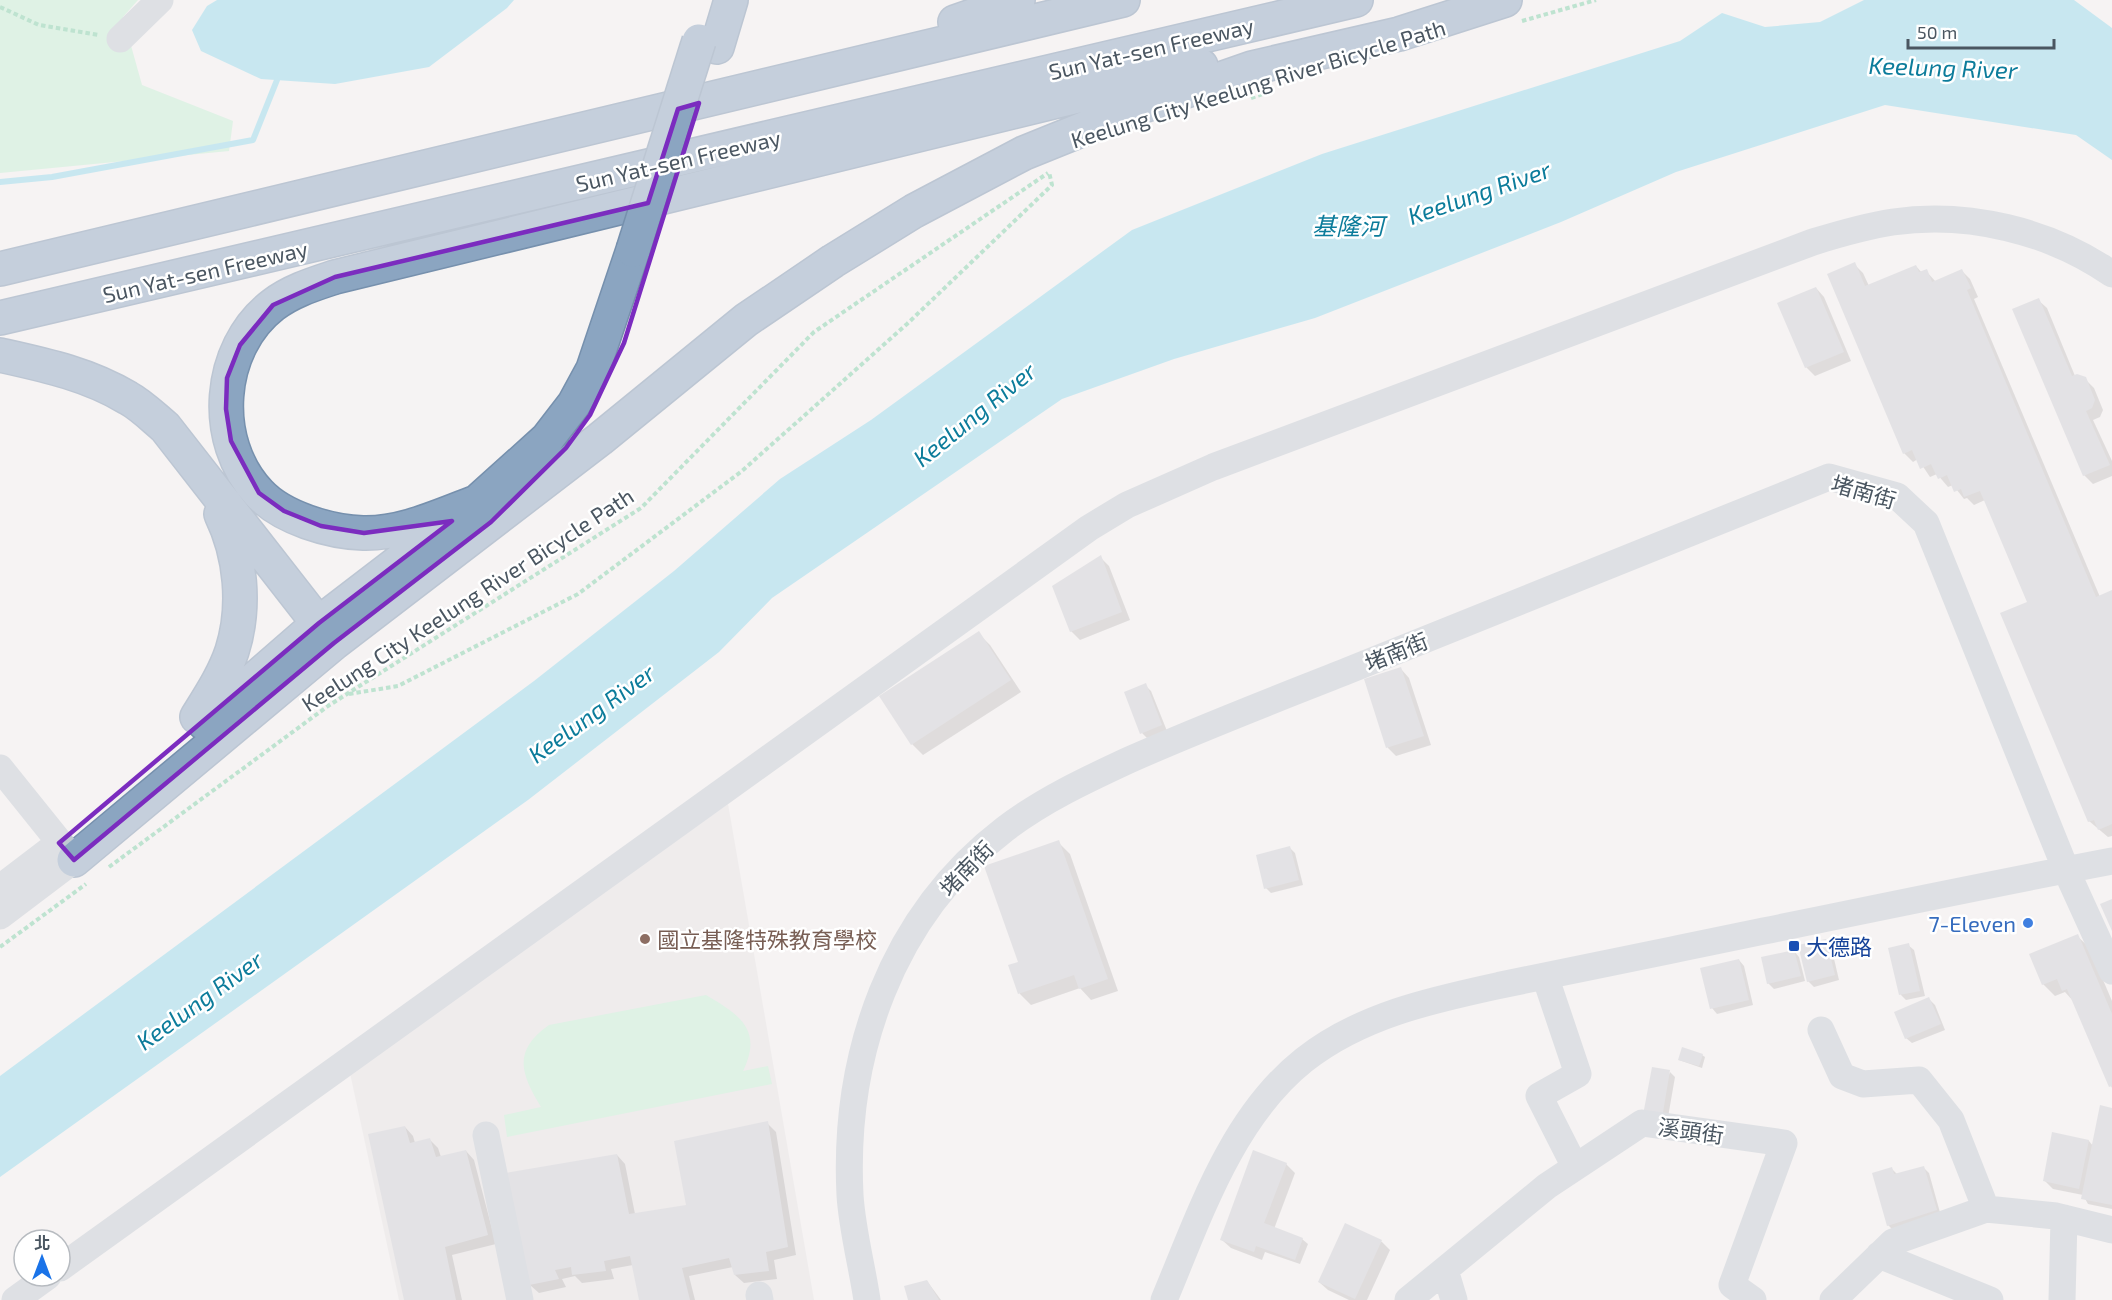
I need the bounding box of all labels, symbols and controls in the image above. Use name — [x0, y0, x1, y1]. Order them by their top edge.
street label: Sun Yat-sen Freeway — [1046, 12, 1256, 84]
scale bar — [1908, 12, 2054, 50]
street label: Keelung City Keelung River Bicycle Path — [1068, 14, 1448, 152]
text: 50 m — [1917, 21, 1957, 43]
water label: Keelung River — [1868, 50, 2018, 84]
street label: Sun Yat-sen Freeway — [573, 124, 783, 196]
water label: Keelung River — [1404, 154, 1555, 230]
water label: 基隆河 — [1312, 211, 1388, 240]
street label: Sun Yat-sen Freeway — [100, 235, 310, 307]
water label: Keelung River — [907, 356, 1041, 472]
street label: 堵南街 — [1829, 469, 1899, 513]
street label: Keelung City Keelung River Bicycle Path — [296, 481, 638, 717]
street label: 堵南街 — [1361, 627, 1431, 675]
water label: Keelung River — [522, 658, 660, 768]
street label: 堵南街 — [934, 835, 998, 901]
place label: 7-Eleven — [1929, 910, 2016, 936]
marker: 7-Eleven — [2021, 916, 2035, 930]
place label: 國立基隆特殊教育學校 — [657, 926, 877, 952]
marker: 國立基隆特殊教育學校 — [638, 932, 652, 946]
place label: 大德路 — [1806, 933, 1872, 959]
marker: 大德路 — [1787, 939, 1801, 953]
water label: Keelung River — [130, 944, 268, 1056]
street label: 溪頭街 — [1657, 1113, 1725, 1147]
north arrow — [12, 1228, 72, 1288]
text: 北 — [34, 1233, 50, 1252]

